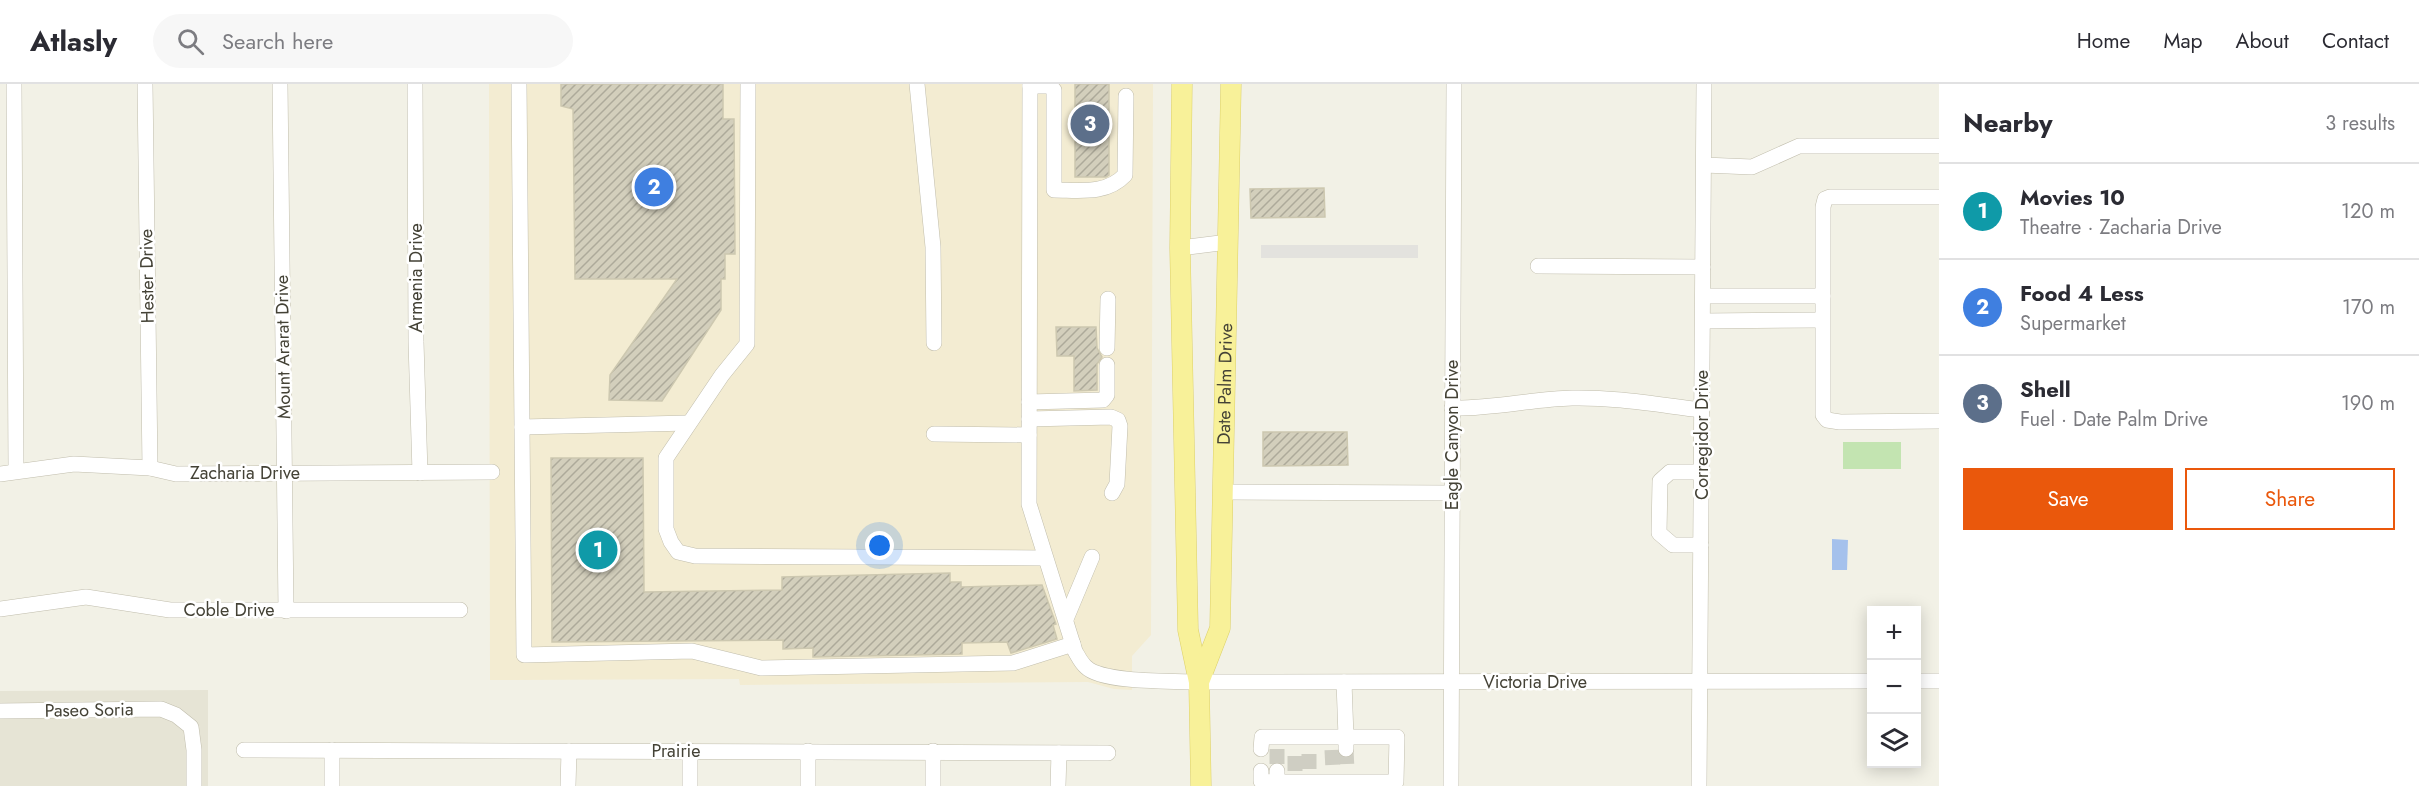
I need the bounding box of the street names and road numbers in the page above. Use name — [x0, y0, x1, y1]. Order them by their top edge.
street label: Armenia Drive — [403, 223, 429, 333]
street label: Hester Drive — [133, 228, 161, 324]
street label: Mount Ararat Drive — [269, 275, 297, 419]
street label: Date Palm Drive — [1211, 323, 1239, 445]
street label: Eagle Canyon Drive — [1439, 360, 1465, 510]
street label: Corregidor Drive — [1689, 370, 1715, 500]
street label: Zacharia Drive — [190, 460, 300, 486]
street label: Coble Drive — [183, 597, 275, 623]
street label: Victoria Drive — [1483, 669, 1587, 695]
street label: Paseo Soria — [44, 696, 134, 724]
street label: Prairie — [651, 738, 701, 764]

